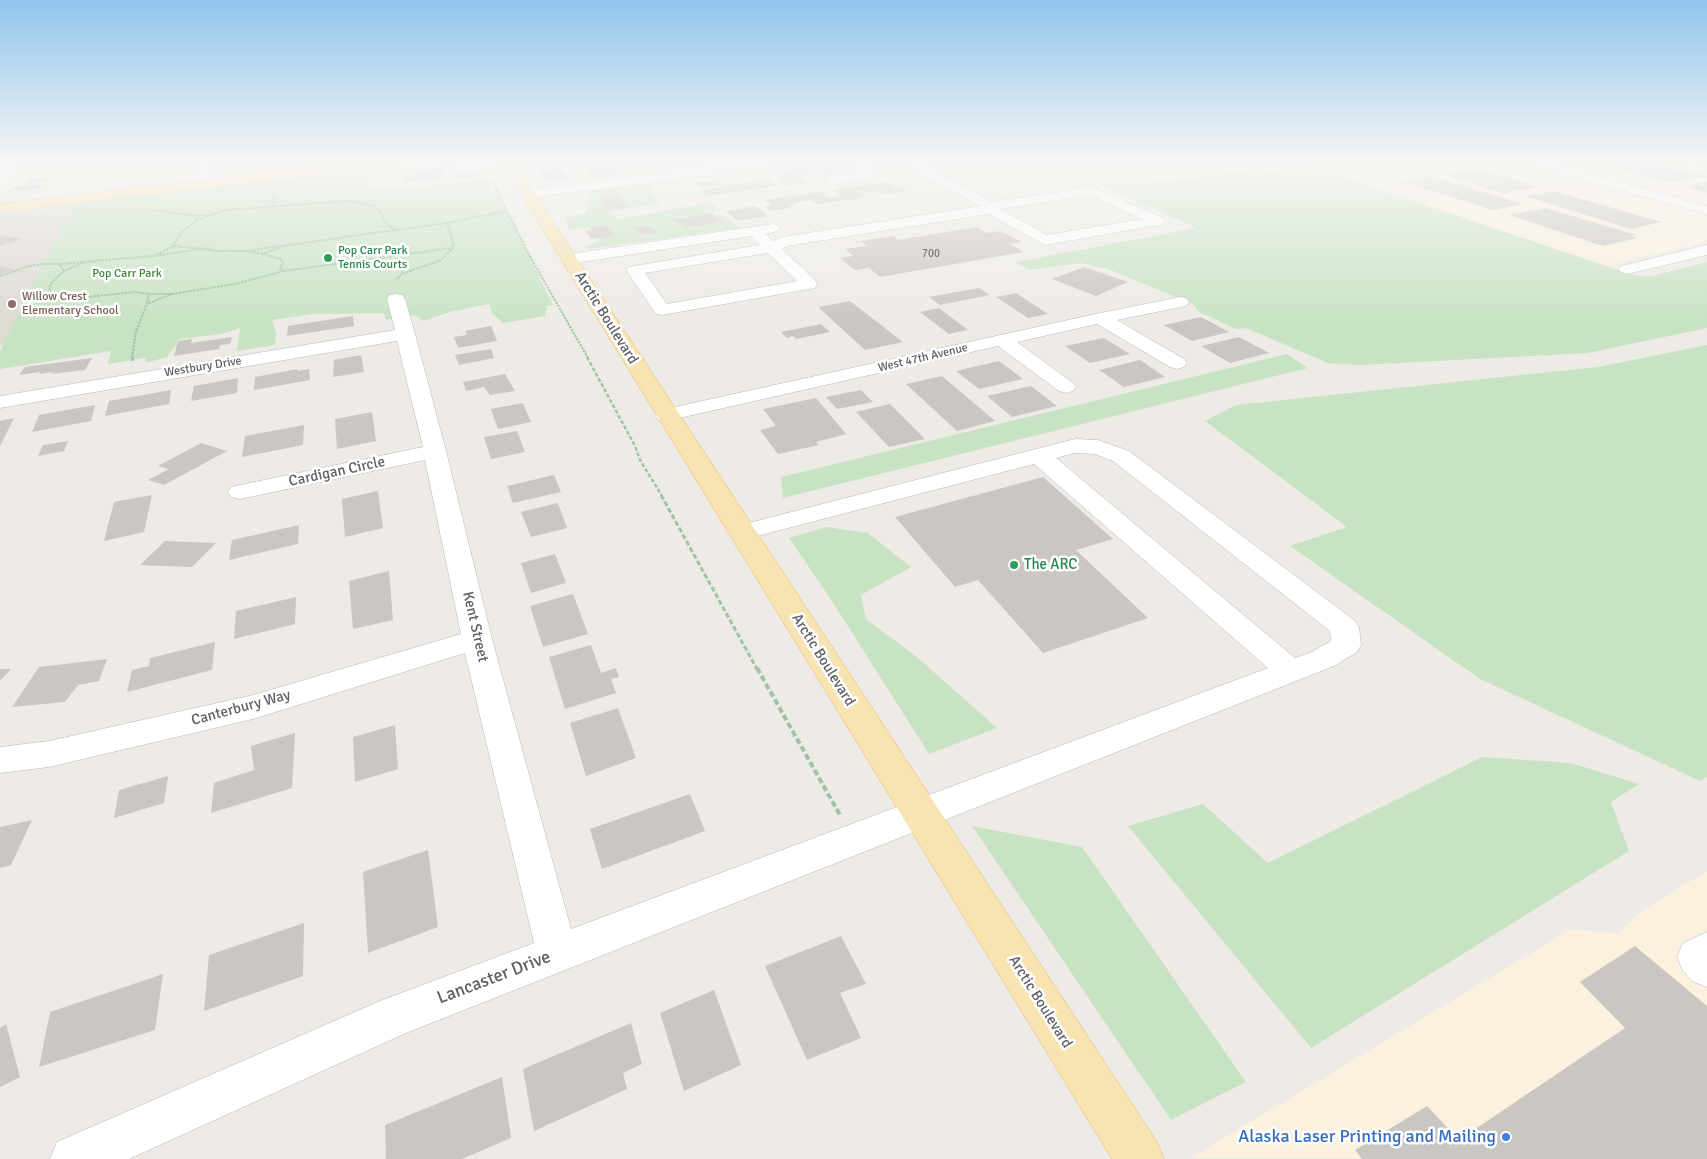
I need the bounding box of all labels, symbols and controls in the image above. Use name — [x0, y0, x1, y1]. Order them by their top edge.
place label: Pop Carr Park Tennis Courts — [338, 244, 408, 272]
house number: 700 — [922, 247, 940, 261]
marker: Pop Carr Park Tennis Courts — [322, 252, 334, 264]
park label: Pop Carr Park — [92, 267, 162, 281]
street label: Arctic Boulevard — [570, 268, 642, 368]
place label: Willow Crest Elementary School — [22, 290, 118, 318]
marker: Willow Crest Elementary School — [6, 298, 18, 310]
street label: West 47th Avenue — [877, 341, 969, 375]
street label: Westbury Drive — [163, 354, 243, 380]
street label: Cardigan Circle — [287, 453, 387, 491]
place label: The ARC — [1024, 556, 1077, 574]
marker: The ARC — [1008, 559, 1020, 571]
street label: Kent Street — [458, 590, 492, 664]
street label: Arctic Boulevard — [787, 610, 859, 710]
street label: Canterbury Way — [189, 686, 293, 730]
street label: Lancaster Drive — [434, 946, 554, 1010]
street label: Arctic Boulevard — [1004, 952, 1076, 1052]
place label: Alaska Laser Printing and Mailing — [1238, 1126, 1496, 1148]
marker: Alaska Laser Printing and Mailing — [1500, 1131, 1512, 1143]

